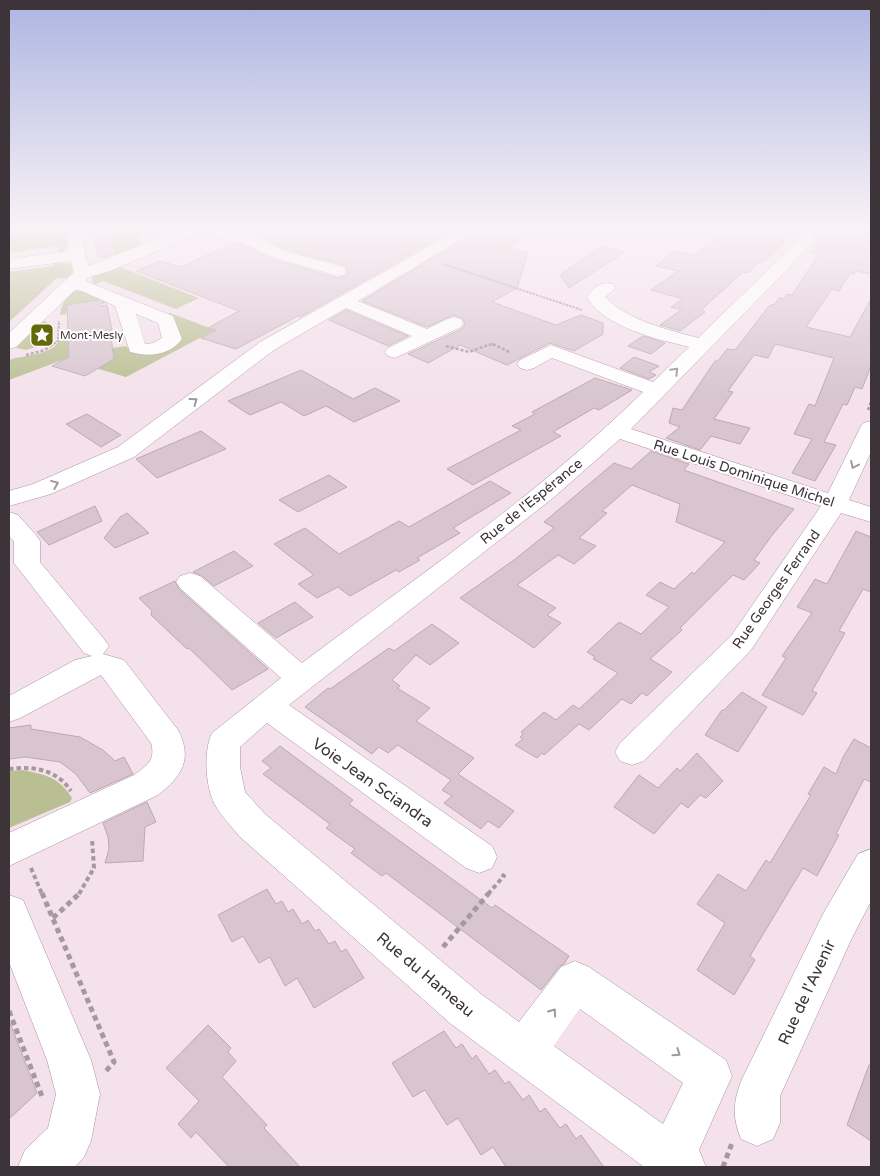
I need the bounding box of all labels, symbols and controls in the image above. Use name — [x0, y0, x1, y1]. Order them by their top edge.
place icon: Mont-Mesly — [29, 322, 55, 348]
place label: Mont-Mesly — [60, 329, 123, 342]
one-way arrow — [669, 368, 678, 377]
one-way arrow — [188, 399, 197, 407]
street label: Rue Louis Dominique Michel — [651, 436, 836, 511]
street label: Rue de l'Espérance — [477, 455, 586, 548]
one-way arrow — [849, 460, 860, 469]
one-way arrow — [50, 479, 59, 490]
street label: Rue Georges Ferrand — [729, 527, 824, 652]
street label: Voie Jean Sciandra — [308, 734, 437, 832]
street label: Rue du Hameau — [372, 928, 478, 1022]
street label: Rue de l'Avenir — [774, 936, 840, 1048]
one-way arrow — [547, 1008, 556, 1018]
one-way arrow — [671, 1047, 681, 1056]

